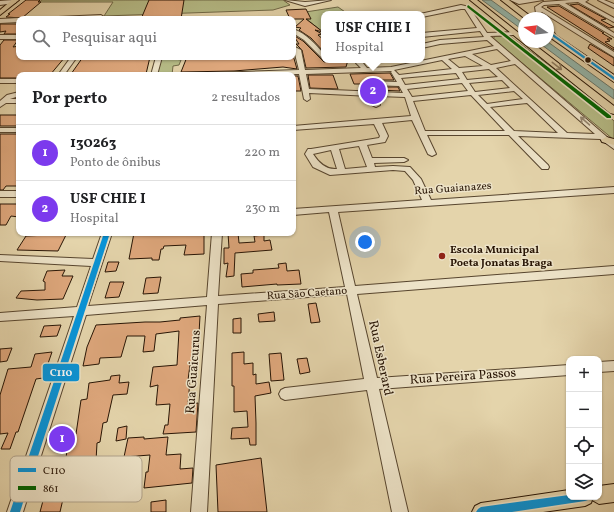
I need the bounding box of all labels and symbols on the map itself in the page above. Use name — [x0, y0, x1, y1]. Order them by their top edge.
north arrow — [518, 12, 554, 48]
unlabelled marker — [583, 55, 593, 65]
one-way arrow — [551, 62, 562, 70]
pin: 2 — [360, 76, 386, 106]
one-way arrow — [579, 117, 590, 126]
street label: Rua Guaianazes — [414, 179, 492, 199]
your location — [355, 232, 375, 252]
place label: Escola Municipal Poeta Jonatas Braga — [450, 243, 552, 271]
marker: Escola Municipal Poeta Jonatas Braga — [437, 251, 447, 261]
street label: Rua São Caetano — [266, 284, 348, 304]
street label: Rua Esberard — [363, 319, 397, 397]
street label: Rua Guaicurus — [182, 329, 206, 415]
line badge: C110 — [42, 363, 80, 382]
street label: Rua Pereira Passos — [409, 364, 517, 390]
text: C110 — [50, 366, 73, 381]
pin: 1 — [49, 424, 75, 454]
legend — [10, 456, 142, 502]
text: C110 — [43, 464, 66, 479]
text: 861 — [43, 482, 58, 497]

